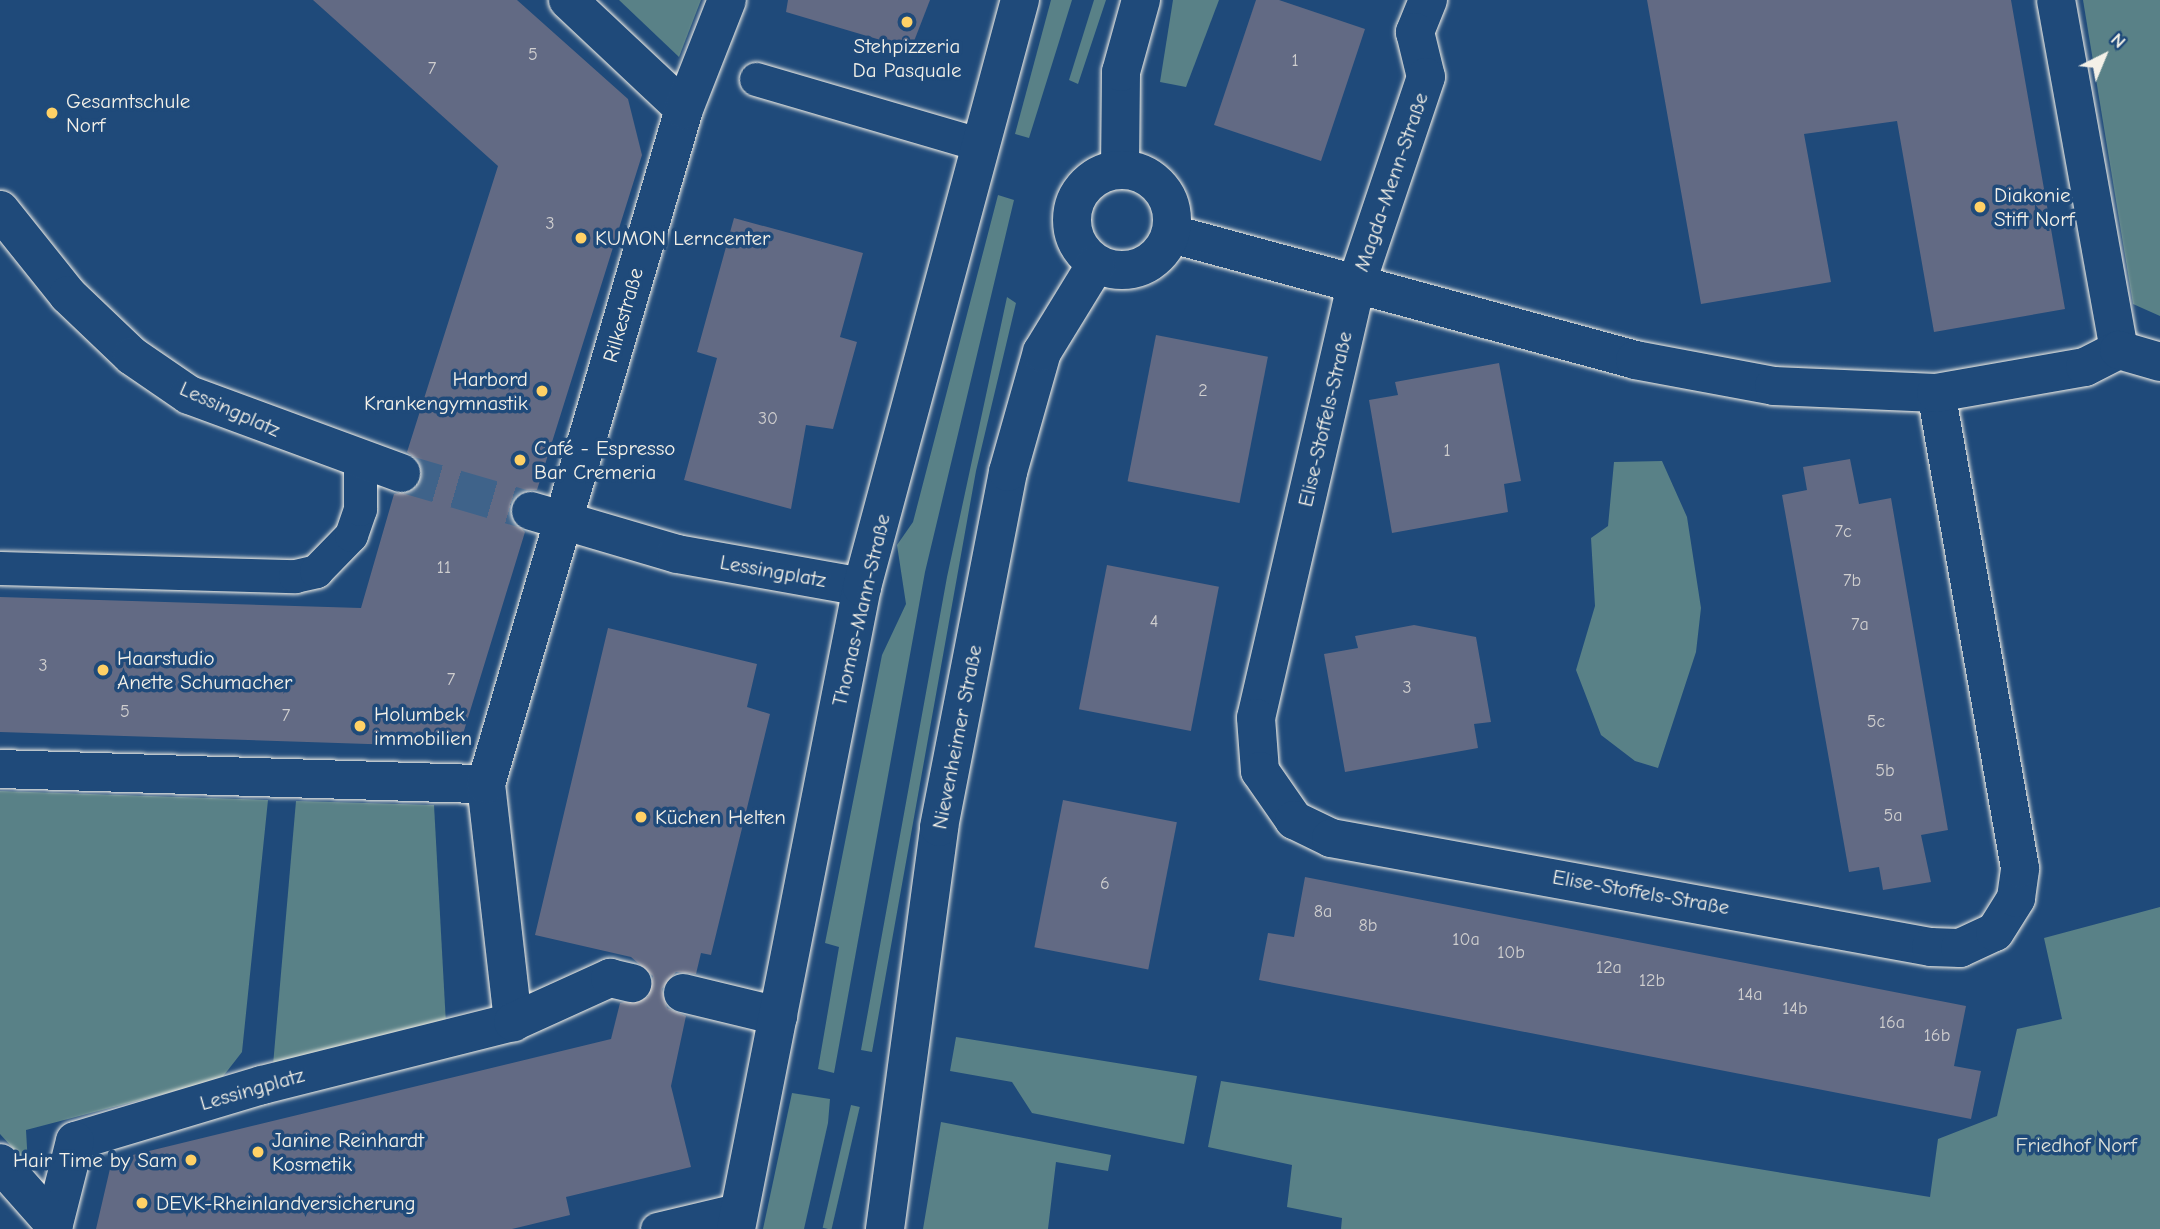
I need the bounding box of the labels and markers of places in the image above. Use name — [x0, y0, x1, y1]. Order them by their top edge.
marker: Stehpizzeria Da Pasquale — [899, 14, 915, 30]
place label: Stehpizzeria Da Pasquale — [853, 33, 961, 83]
place label: Gesamtschule Norf — [66, 88, 190, 138]
marker: Gesamtschule Norf — [44, 105, 60, 121]
place label: Diakonie Stift Norf — [1994, 182, 2074, 232]
marker: Diakonie Stift Norf — [1972, 199, 1988, 215]
place label: KUMON Lerncenter — [595, 225, 770, 251]
marker: KUMON Lerncenter — [573, 230, 589, 246]
place label: Harbord Krankengymnastik — [364, 366, 528, 416]
marker: Harbord Krankengymnastik — [534, 383, 550, 399]
place label: Café - Espresso Bar Cremeria — [534, 435, 675, 485]
marker: Café - Espresso Bar Cremeria — [512, 452, 528, 468]
place label: Haarstudio Anette Schumacher — [117, 645, 292, 695]
marker: Haarstudio Anette Schumacher — [95, 662, 111, 678]
place label: Holumbek immobilien — [374, 701, 472, 751]
marker: Holumbek immobilien — [352, 718, 368, 734]
place label: Küchen Helten — [655, 804, 786, 830]
marker: Küchen Helten — [633, 809, 649, 825]
place label: Janine Reinhardt Kosmetik — [272, 1127, 424, 1177]
marker: Janine Reinhardt Kosmetik — [250, 1144, 266, 1160]
place label: Hair Time by Sam — [13, 1147, 177, 1173]
marker: Hair Time by Sam — [183, 1152, 199, 1168]
place label: DEVK-Rheinlandversicherung — [156, 1190, 416, 1216]
marker: DEVK-Rheinlandversicherung — [134, 1195, 150, 1211]

